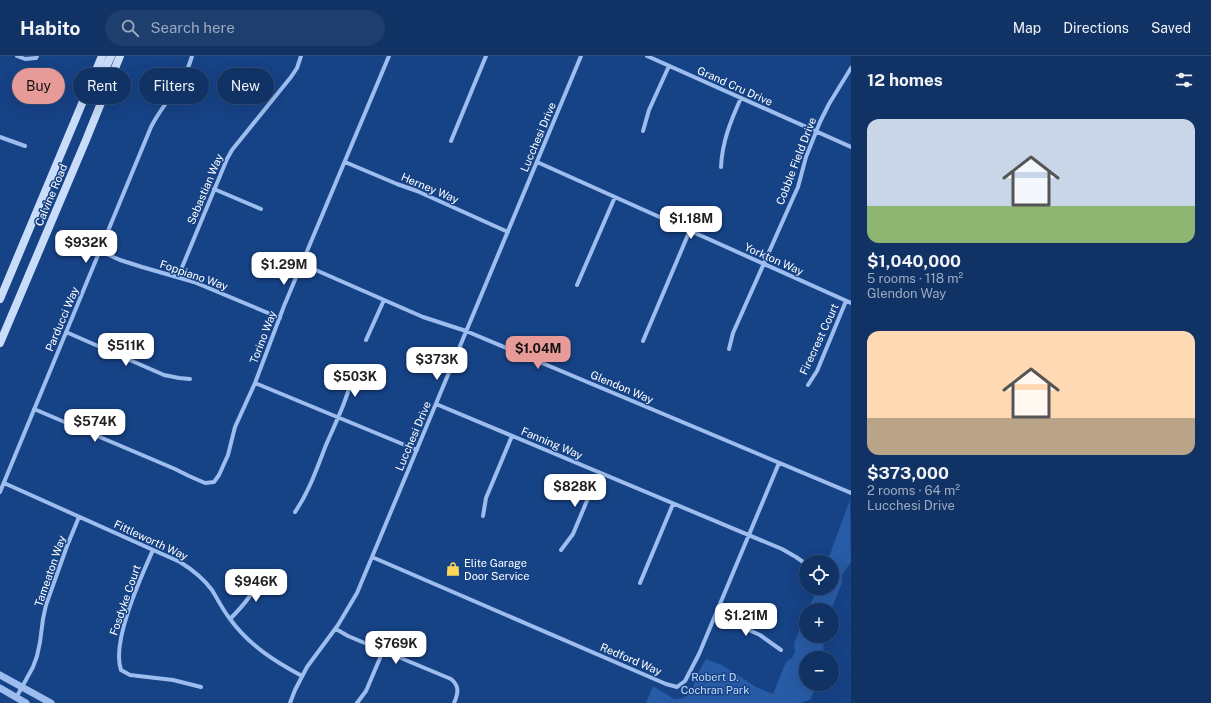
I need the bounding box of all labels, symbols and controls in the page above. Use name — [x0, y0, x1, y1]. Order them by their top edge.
search box — [105, 10, 385, 46]
text: Habito — [20, 17, 81, 39]
icon: search — [119, 17, 141, 39]
text: Search here — [151, 19, 235, 36]
text: Map — [1013, 20, 1041, 36]
text: Directions — [1063, 20, 1129, 36]
text: Saved — [1151, 20, 1191, 36]
street label: Grand Cru Drive — [696, 64, 774, 108]
chip: Buy — [12, 68, 65, 104]
chip: Rent — [73, 68, 131, 104]
chip: Filters — [139, 68, 209, 104]
chip: New — [217, 68, 274, 104]
icon: filters — [1173, 69, 1195, 91]
text: 12 homes — [867, 70, 943, 90]
street label: Lucchesi Drive — [518, 100, 558, 174]
street label: Cobble Field Drive — [774, 115, 818, 207]
icon: home — [995, 145, 1067, 217]
street label: Sebastian Way — [185, 152, 225, 226]
street label: Calvine Road — [33, 162, 69, 228]
street label: Herney Way — [399, 170, 461, 206]
pin: $1.18M — [658, 206, 724, 240]
text: $1.18M — [669, 211, 713, 226]
pin: $932K — [58, 230, 114, 264]
text: $932K — [64, 235, 108, 250]
street label: Yorkton Way — [743, 241, 806, 277]
text: $1,040,000 — [867, 251, 961, 271]
pin: $1.29M — [251, 252, 317, 286]
text: $1.29M — [261, 257, 307, 272]
street label: Foppiano Way — [158, 258, 230, 292]
text: 5 rooms · 118 m² — [867, 271, 963, 286]
street label: Parducci Way — [43, 285, 81, 353]
text: Glendon Way — [867, 286, 946, 301]
street label: Firecrest Court — [797, 302, 841, 376]
street label: Torino Way — [247, 309, 279, 365]
pin: $511K — [98, 333, 154, 367]
pin: $1.04M — [505, 336, 571, 370]
text: $511K — [107, 338, 145, 353]
text: $1.04M — [515, 341, 561, 356]
pin: $373K — [409, 347, 465, 381]
text: $373K — [415, 352, 459, 367]
icon: home — [995, 357, 1067, 429]
pin: $503K — [327, 364, 383, 398]
street label: Glendon Way — [589, 368, 655, 406]
text: $503K — [333, 369, 377, 384]
street label: Lucchesi Drive — [393, 399, 433, 473]
pin: $574K — [67, 409, 123, 443]
text: $574K — [73, 414, 117, 429]
street label: Fanning Way — [520, 425, 585, 461]
text: $373,000 — [867, 463, 949, 483]
pin: $828K — [547, 474, 603, 508]
text: $828K — [553, 479, 597, 494]
text: 2 rooms · 64 m² — [867, 483, 960, 498]
text: Lucchesi Drive — [867, 498, 955, 513]
street label: Fittleworth Way — [112, 518, 190, 562]
street label: Tameaton Way — [32, 534, 68, 608]
map controls — [799, 555, 839, 691]
button: locate — [799, 555, 839, 595]
place label: Elite Garage Door Service — [464, 557, 530, 582]
shop icon: Elite Garage Door Service — [445, 561, 461, 577]
street label: Fosdyke Court — [107, 563, 143, 637]
pin: $946K — [228, 569, 284, 603]
text: $946K — [234, 574, 278, 589]
pin: $1.21M — [713, 603, 779, 637]
button: + — [799, 603, 839, 643]
text: $1.21M — [724, 608, 768, 623]
pin: $769K — [368, 631, 424, 665]
text: $769K — [374, 636, 418, 651]
street label: Redford Way — [598, 641, 664, 677]
button: − — [799, 651, 839, 691]
park label: Robert D. Cochran Park — [681, 671, 749, 696]

